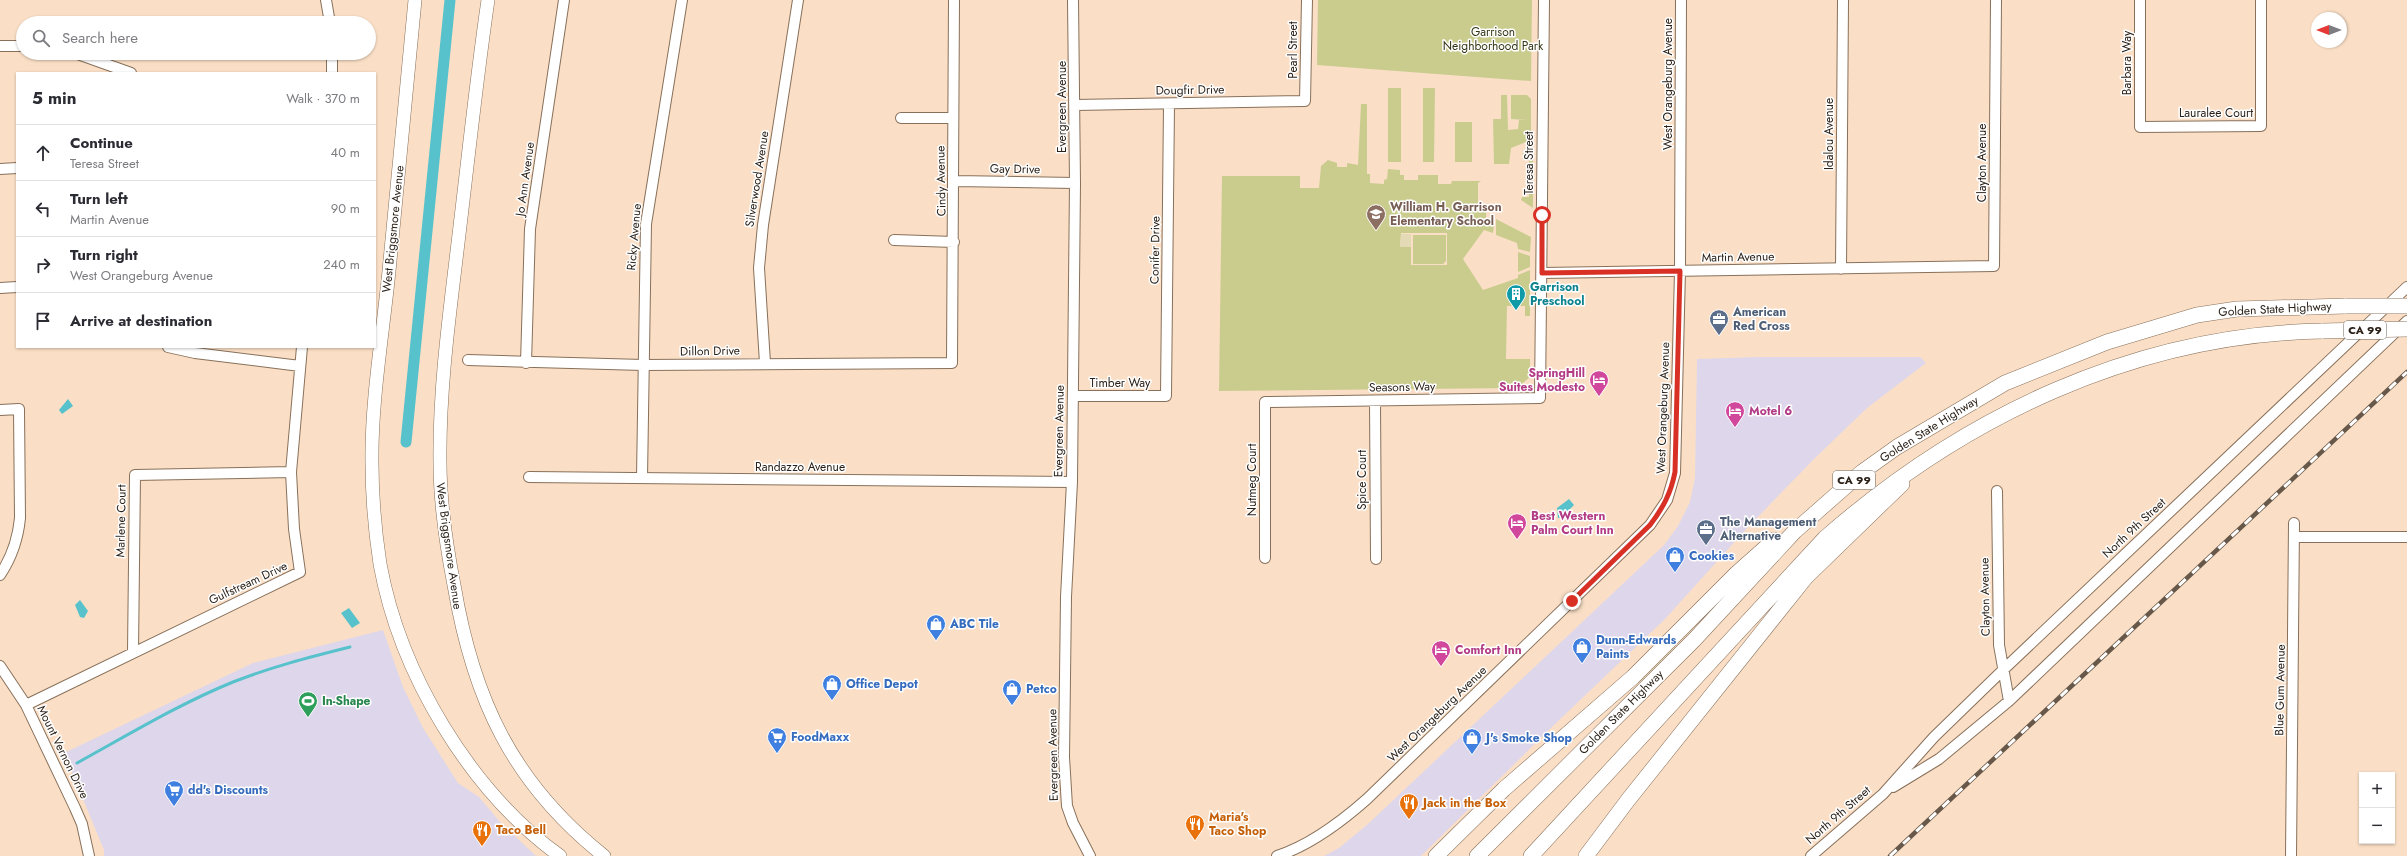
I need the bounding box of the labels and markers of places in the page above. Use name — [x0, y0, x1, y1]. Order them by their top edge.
place label: William H. Garrison Elementary School — [1390, 198, 1502, 230]
school or university icon: William H. Garrison Elementary School — [1365, 203, 1387, 231]
place label: Garrison Preschool — [1530, 278, 1585, 310]
building icon: Garrison Preschool — [1505, 283, 1527, 311]
place label: American Red Cross — [1732, 303, 1790, 335]
office icon: American Red Cross — [1708, 308, 1730, 336]
place label: SpringHill Suites Modesto — [1499, 364, 1585, 396]
hotel icon: SpringHill Suites Modesto — [1588, 369, 1610, 397]
hotel icon: Motel 6 — [1724, 400, 1746, 428]
place label: Motel 6 — [1749, 402, 1792, 420]
place label: Best Western Palm Court Inn — [1531, 507, 1614, 539]
hotel icon: Best Western Palm Court Inn — [1506, 512, 1528, 540]
place label: The Management Alternative — [1719, 513, 1816, 545]
office icon: The Management Alternative — [1695, 518, 1717, 546]
shop icon: Cookies — [1664, 545, 1686, 573]
place label: Cookies — [1689, 547, 1735, 565]
shop icon: ABC Tile — [925, 613, 947, 641]
place label: ABC Tile — [949, 615, 999, 633]
place label: Dunn-Edwards Paints — [1596, 631, 1677, 663]
shop icon: Dunn-Edwards Paints — [1571, 636, 1593, 664]
hotel icon: Comfort Inn — [1430, 639, 1452, 667]
place label: Comfort Inn — [1455, 641, 1522, 659]
shop icon: Office Depot — [821, 673, 843, 701]
place label: Office Depot — [846, 675, 918, 693]
shop icon: Petco — [1001, 678, 1023, 706]
place label: Petco — [1026, 680, 1057, 698]
sports icon: In-Shape — [297, 690, 319, 718]
place label: In-Shape — [322, 692, 371, 710]
supermarket icon: FoodMaxx — [766, 726, 788, 754]
shop icon: J's Smoke Shop — [1461, 727, 1483, 755]
place label: FoodMaxx — [791, 728, 850, 746]
place label: J's Smoke Shop — [1484, 729, 1573, 747]
supermarket icon: dd's Discounts — [163, 779, 185, 807]
place label: dd's Discounts — [188, 781, 269, 799]
restaurant icon: Jack in the Box — [1398, 792, 1420, 820]
place label: Jack in the Box — [1421, 794, 1507, 812]
place label: Maria's Taco Shop — [1209, 808, 1267, 840]
restaurant icon: Maria's Taco Shop — [1184, 813, 1206, 841]
restaurant icon: Taco Bell — [471, 819, 493, 847]
place label: Taco Bell — [496, 821, 546, 839]

